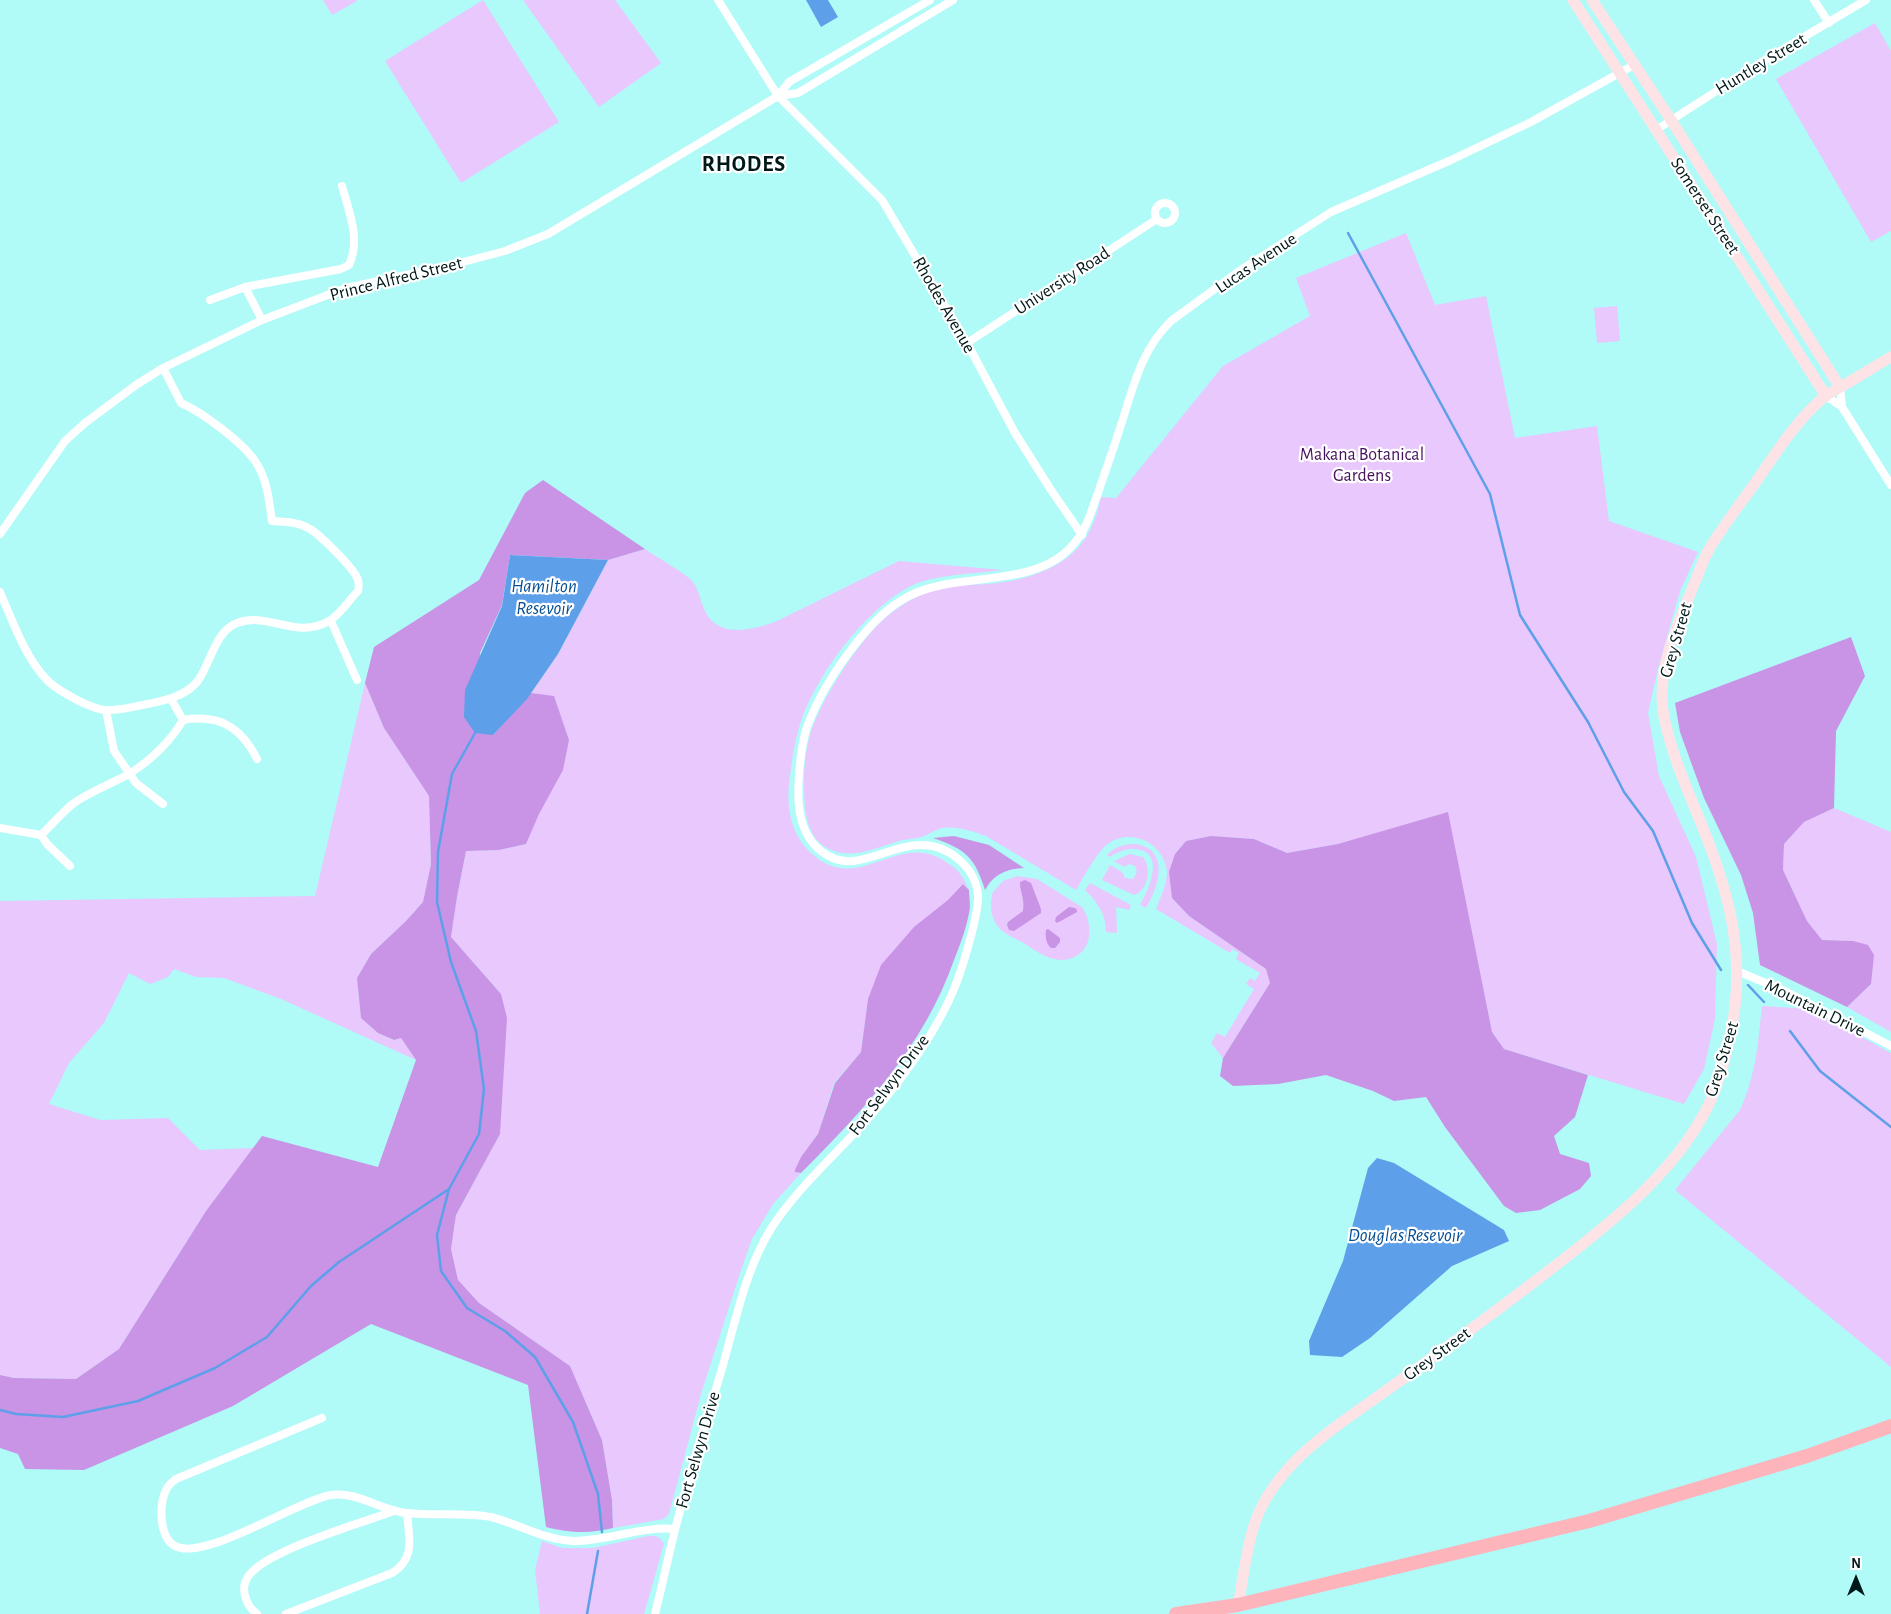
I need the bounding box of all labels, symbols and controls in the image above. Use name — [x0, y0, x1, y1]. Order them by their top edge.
street label: Huntley Street — [1712, 28, 1810, 100]
district label: RHODES — [701, 151, 787, 177]
street label: Somerset Street — [1666, 153, 1744, 259]
street label: Lucas Avenue — [1211, 228, 1301, 298]
street label: University Road — [1010, 242, 1114, 320]
street label: Prince Alfred Street — [327, 252, 465, 306]
street label: Rhodes Avenue — [908, 253, 980, 357]
park label: Makana Botanical Gardens — [1300, 444, 1424, 486]
water label: Hamilton Resevoir — [511, 575, 577, 619]
street label: Grey Street — [1655, 600, 1697, 680]
street label: Mountain Drive — [1761, 974, 1869, 1042]
street label: Grey Street — [1700, 1019, 1744, 1099]
street label: Fort Selwyn Drive — [844, 1030, 934, 1140]
water label: Douglas Resevoir — [1348, 1224, 1462, 1246]
street label: Grey Street — [1399, 1322, 1475, 1386]
street label: Fort Selwyn Drive — [671, 1389, 725, 1511]
north arrow — [1831, 1554, 1881, 1604]
text: N — [1851, 1557, 1861, 1571]

